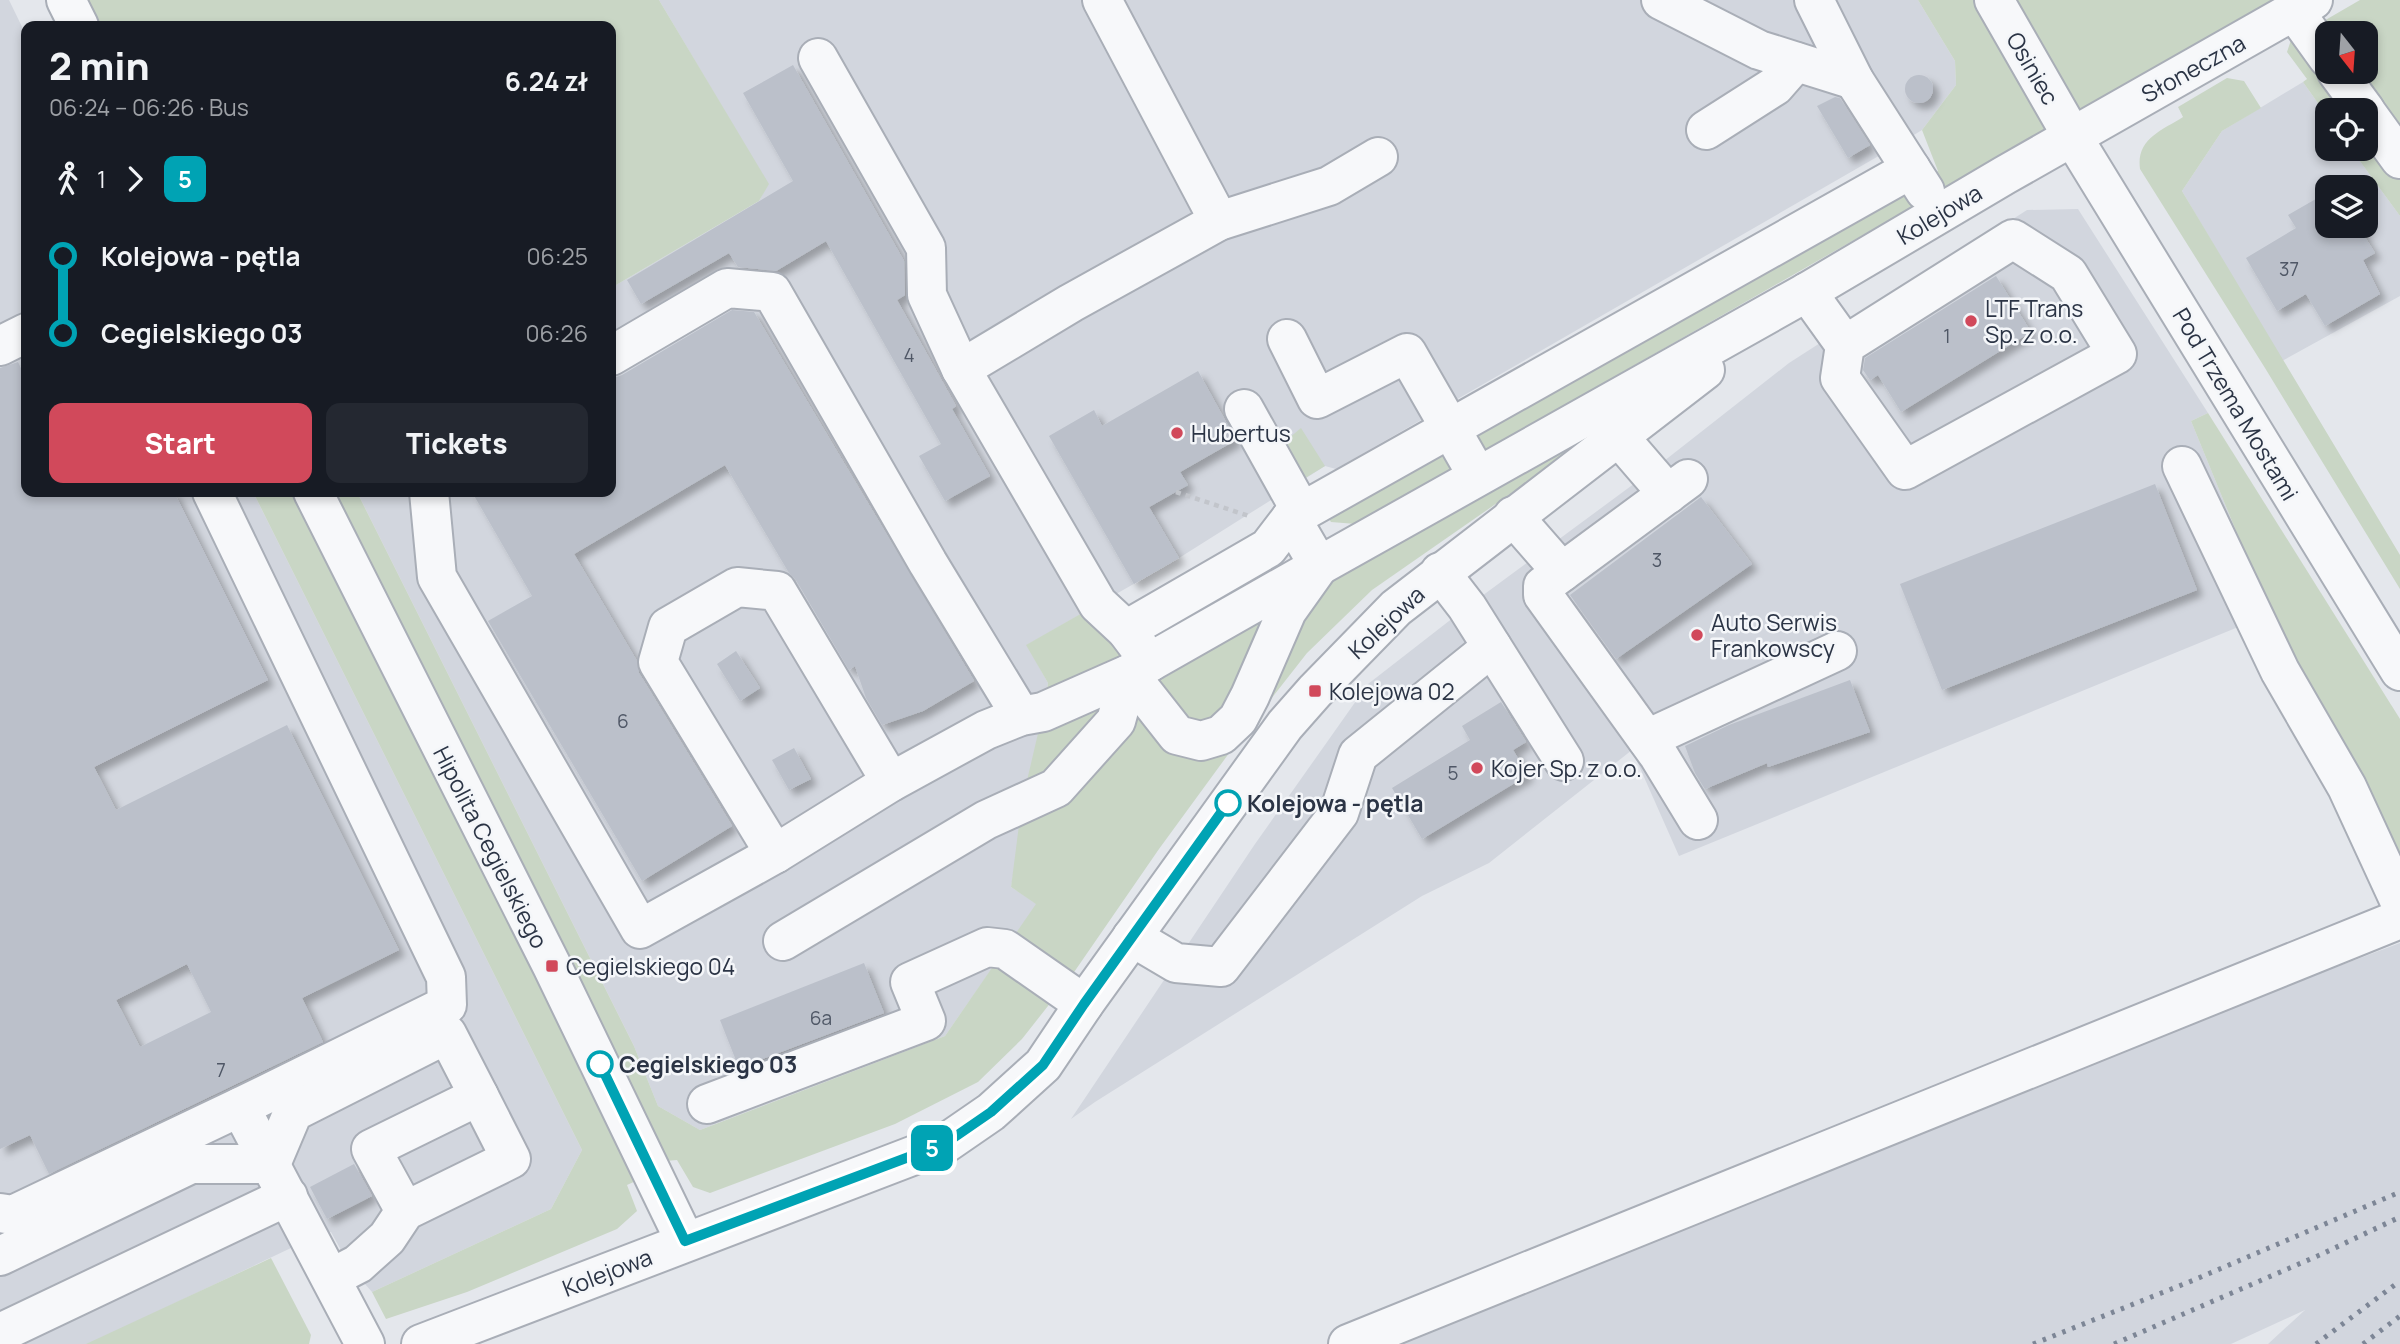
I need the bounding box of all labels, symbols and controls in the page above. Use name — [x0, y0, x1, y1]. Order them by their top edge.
north arrow — [2315, 21, 2378, 84]
map controls — [2315, 21, 2378, 238]
street label: Osiniec — [1999, 26, 2067, 110]
street label: Słoneczna — [2135, 26, 2251, 110]
text: 2 min — [49, 39, 150, 91]
text: 6.24 zł — [505, 63, 588, 99]
text: 06:24 – 06:26 · Bus — [49, 91, 249, 123]
button: locate — [2315, 98, 2378, 161]
icon: walk — [49, 160, 87, 198]
icon: forward — [116, 160, 154, 198]
text: 5 — [178, 162, 192, 195]
text: 1 — [97, 163, 106, 195]
button: layers — [2315, 175, 2378, 238]
street label: Kolejowa — [1891, 176, 1987, 252]
text: Kolejowa - pętla — [101, 238, 300, 274]
text: 06:25 — [526, 240, 588, 272]
house number: 37 — [2279, 256, 2299, 282]
place label: LTF Trans Sp. z o.o. — [1985, 292, 2083, 350]
street label: Pod Trzema Mostami — [2166, 302, 2306, 506]
marker: LTF Trans Sp. z o.o. — [1963, 313, 1979, 329]
text: Cegielskiego 03 — [101, 315, 303, 351]
text: 06:26 — [525, 317, 588, 349]
house number: 1 — [1943, 323, 1951, 349]
house number: 4 — [903, 342, 915, 368]
button: Start — [49, 403, 312, 483]
button: Tickets — [326, 403, 588, 483]
place label: Hubertus — [1191, 417, 1291, 449]
marker: Hubertus — [1169, 425, 1185, 441]
house number: 3 — [1652, 547, 1662, 573]
street label: Kolejowa — [1341, 578, 1431, 666]
place label: Auto Serwis Frankowscy — [1711, 606, 1837, 664]
marker: Auto Serwis Frankowscy — [1689, 627, 1705, 643]
place label: Kolejowa 02 — [1329, 675, 1455, 707]
marker: Kolejowa 02 — [1307, 683, 1323, 699]
house number: 6 — [617, 708, 629, 734]
street label: Hipolita Cegielskiego — [426, 740, 556, 954]
place label: Kojer Sp. z o.o. — [1491, 752, 1642, 784]
house number: 5 — [1448, 760, 1459, 786]
marker: Kojer Sp. z o.o. — [1469, 760, 1485, 776]
place label: Kolejowa - pętla — [1247, 787, 1423, 819]
marker: Kolejowa - pętla — [1215, 790, 1241, 816]
place label: Cegielskiego 04 — [566, 950, 735, 982]
marker: Cegielskiego 04 — [544, 958, 560, 974]
house number: 6a — [810, 1005, 832, 1031]
place label: Cegielskiego 03 — [619, 1048, 797, 1080]
marker: Cegielskiego 03 — [587, 1051, 613, 1077]
house number: 7 — [216, 1057, 226, 1083]
line badge: 5 — [909, 1125, 955, 1171]
text: 5 — [925, 1131, 939, 1164]
street label: Kolejowa — [557, 1240, 657, 1304]

